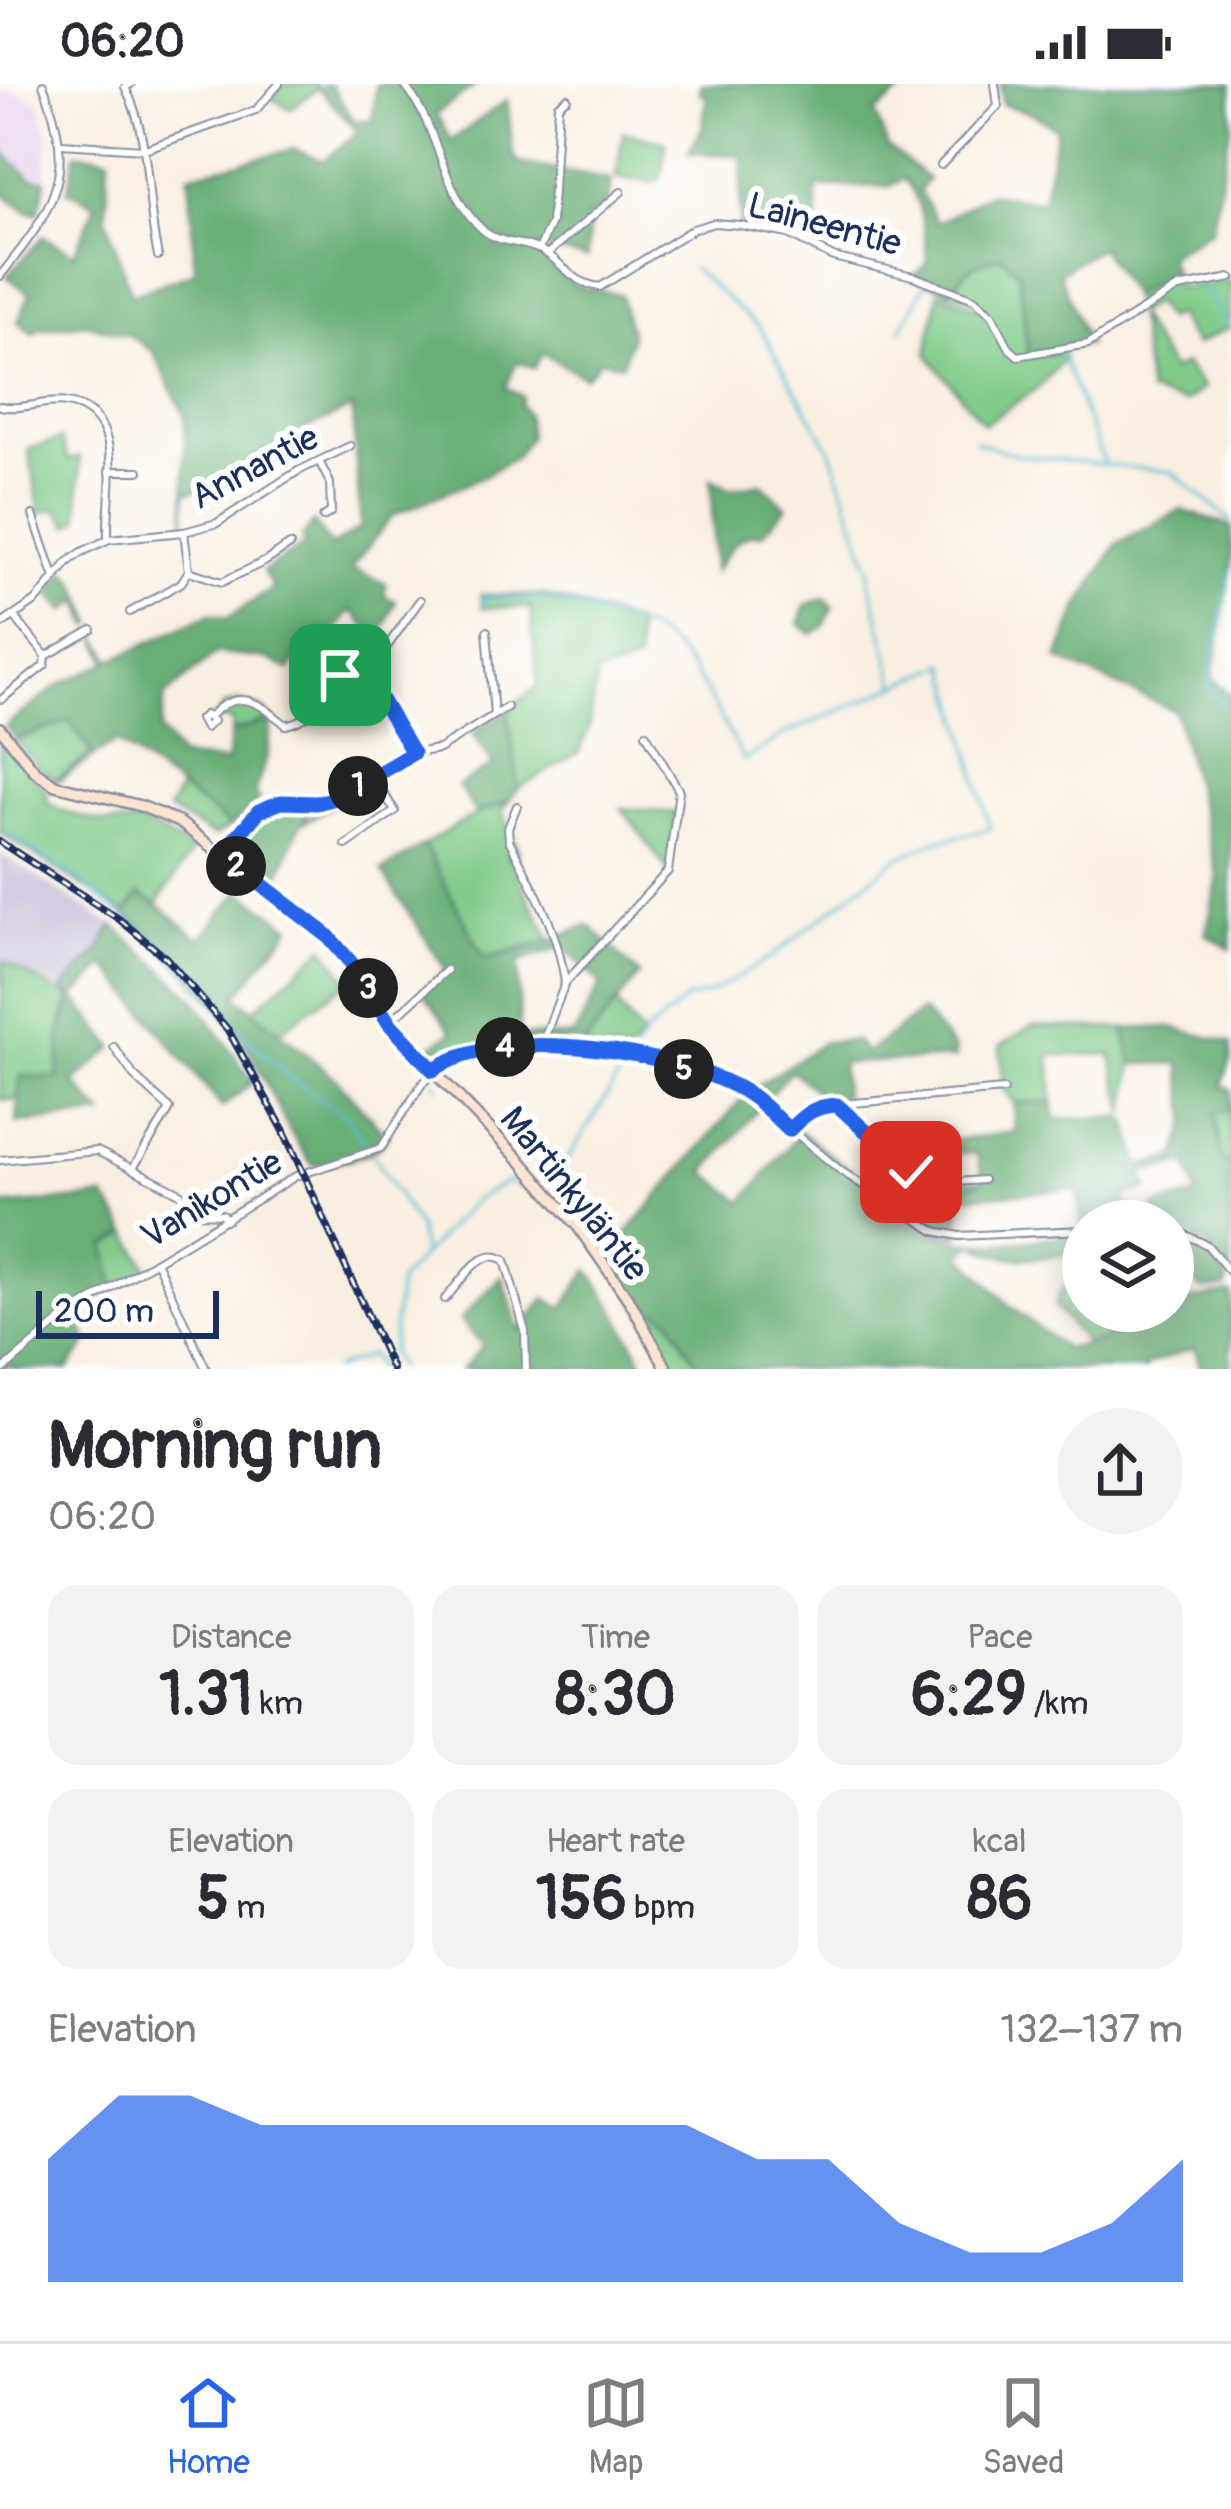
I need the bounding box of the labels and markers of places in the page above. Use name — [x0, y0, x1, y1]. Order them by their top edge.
pin — [289, 624, 391, 726]
pin: 1 — [328, 756, 388, 816]
pin: 2 — [206, 836, 266, 896]
pin: 3 — [338, 958, 398, 1018]
pin: 4 — [475, 1017, 535, 1077]
pin: 5 — [654, 1039, 714, 1099]
pin — [860, 1121, 962, 1223]

